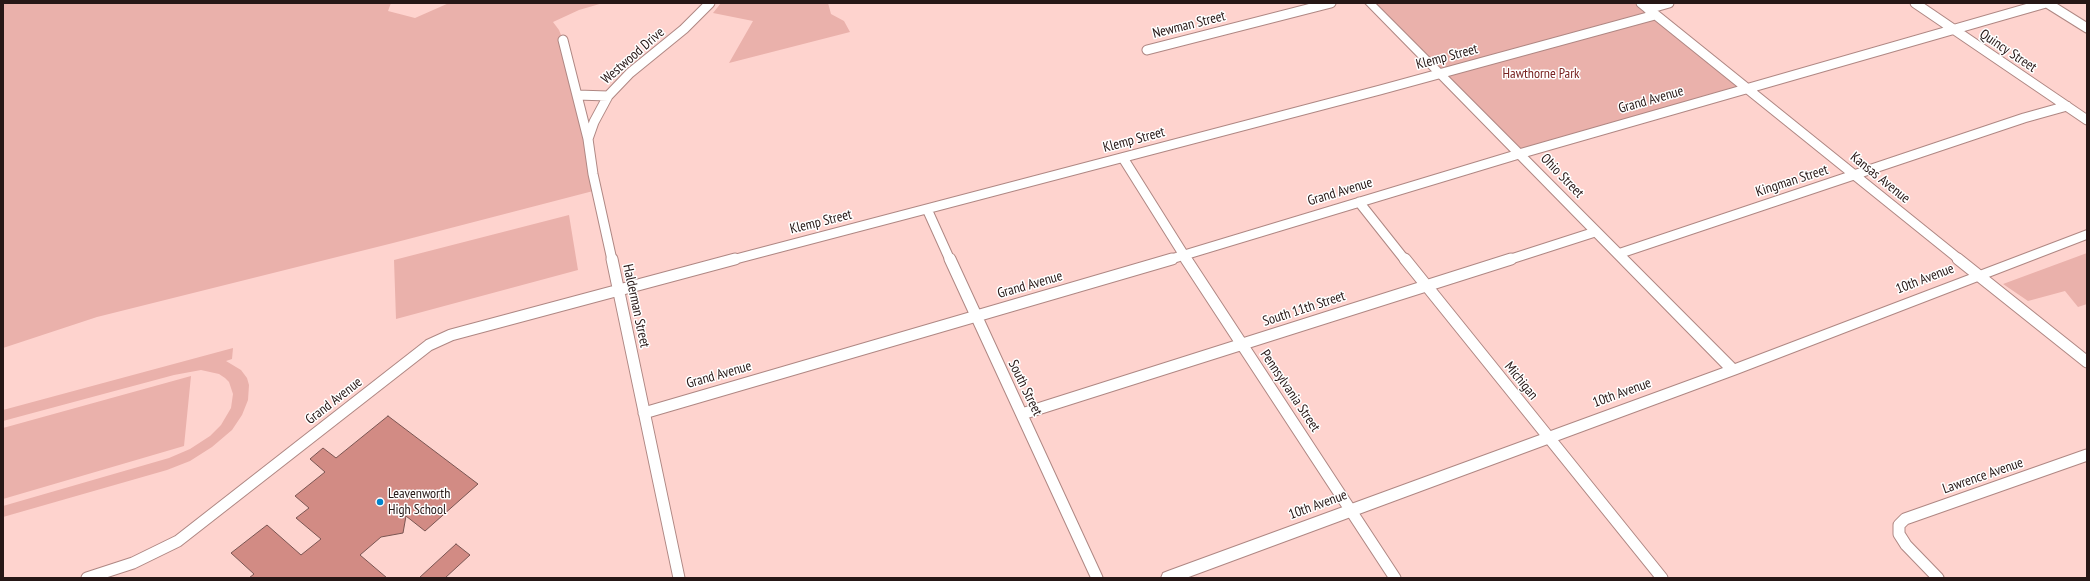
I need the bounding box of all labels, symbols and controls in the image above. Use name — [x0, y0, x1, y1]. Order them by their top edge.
street label: Newman Street — [1151, 8, 1227, 42]
street label: Westwood Drive — [598, 24, 668, 88]
street label: Quincy Street — [1976, 26, 2040, 76]
street label: Klemp Street — [1414, 41, 1480, 73]
park label: Hawthorne Park — [1503, 66, 1579, 82]
street label: Grand Avenue — [1617, 83, 1685, 117]
street label: Klemp Street — [1101, 124, 1167, 156]
street label: Kansas Avenue — [1847, 149, 1913, 207]
street label: Ohio Street — [1537, 150, 1587, 202]
street label: Kingman Street — [1754, 161, 1830, 201]
street label: Grand Avenue — [1306, 174, 1374, 210]
street label: Klemp Street — [788, 206, 854, 238]
street label: 10th Avenue — [1894, 260, 1956, 298]
street label: Halderman Street — [619, 263, 653, 349]
street label: Grand Avenue — [996, 268, 1064, 302]
street label: South 11th Street — [1261, 288, 1347, 330]
street label: Pennsylvania Street — [1256, 347, 1324, 435]
street label: South Street — [1004, 357, 1046, 419]
street label: Grand Avenue — [685, 358, 753, 392]
street label: Michigan — [1501, 359, 1541, 403]
street label: Grand Avenue — [302, 374, 366, 428]
street label: 10th Avenue — [1590, 375, 1654, 411]
street label: Lawrence Avenue — [1940, 454, 2026, 498]
place label: Leavenworth High School — [388, 486, 450, 518]
street label: 10th Avenue — [1286, 487, 1350, 523]
marker: Leavenworth High School — [375, 497, 385, 507]

